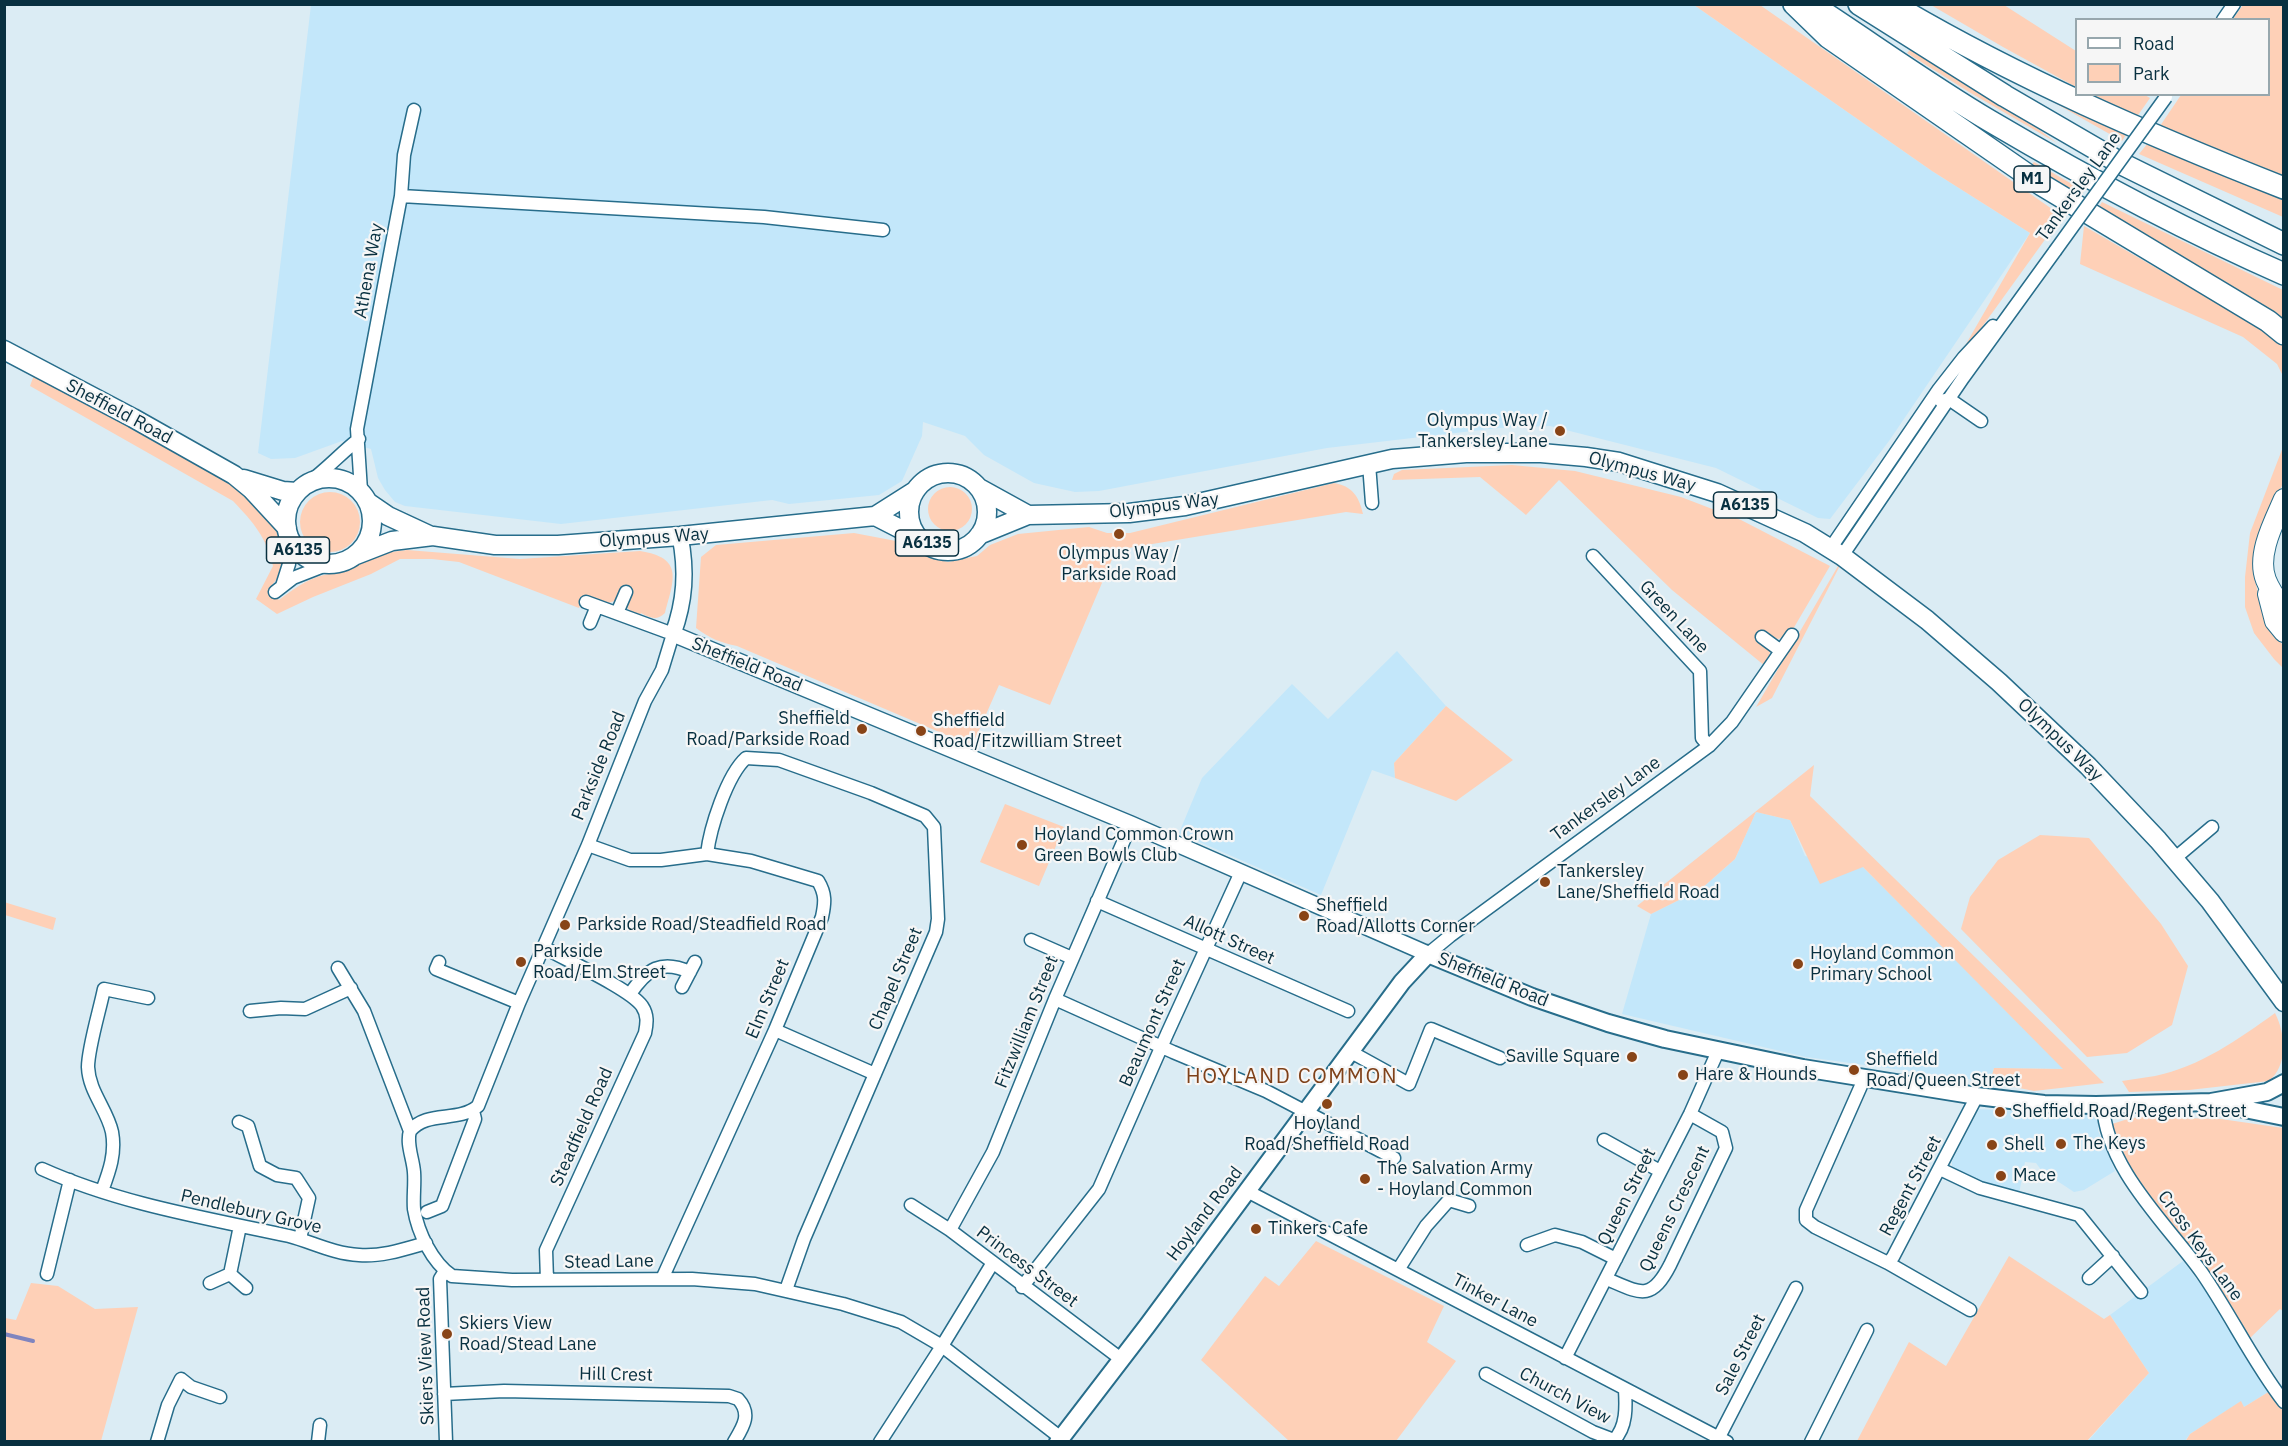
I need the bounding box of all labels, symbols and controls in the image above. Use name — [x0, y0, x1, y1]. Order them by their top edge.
legend — [2075, 18, 2270, 96]
text: Road — [2133, 32, 2174, 55]
text: Park — [2133, 62, 2169, 85]
street label: Tankersley Lane — [2032, 128, 2126, 246]
road number: M1 — [2014, 166, 2050, 192]
street label: Athena Way — [350, 222, 388, 320]
street label: Sheffield Road — [62, 375, 176, 449]
place label: Olympus Way / Tankersley Lane — [1418, 410, 1548, 452]
marker: Olympus Way / Tankersley Lane — [1553, 424, 1567, 438]
street label: Olympus Way — [1586, 447, 1698, 497]
street label: Olympus Way — [1108, 489, 1220, 523]
road number: A6135 — [1714, 492, 1776, 518]
street label: Olympus Way — [598, 523, 710, 553]
marker: Olympus Way / Parkside Road — [1112, 527, 1126, 541]
road number: A6135 — [896, 530, 958, 556]
road number: A6135 — [266, 537, 330, 563]
place label: Olympus Way / Parkside Road — [1058, 543, 1180, 586]
street label: Green Lane — [1635, 576, 1713, 658]
street label: Sheffield Road — [689, 633, 805, 697]
street label: Olympus Way — [2013, 694, 2107, 786]
street label: Parkside Road — [567, 708, 631, 824]
place label: Sheffield Road/Parkside Road — [686, 708, 850, 750]
place label: Sheffield Road/Fitzwilliam Street — [933, 710, 1122, 752]
marker: Sheffield Road/Parkside Road — [855, 722, 869, 736]
marker: Sheffield Road/Fitzwilliam Street — [914, 724, 928, 738]
street label: Tankersley Lane — [1547, 752, 1665, 846]
place label: Hoyland Common Crown Green Bowls Club — [1034, 824, 1234, 866]
marker: Hoyland Common Crown Green Bowls Club — [1015, 838, 1029, 852]
place label: Tankersley Lane/Sheffield Road — [1557, 861, 1720, 904]
marker: Tankersley Lane/Sheffield Road — [1538, 875, 1552, 889]
place label: Sheffield Road/Allotts Corner — [1316, 895, 1475, 938]
marker: Sheffield Road/Allotts Corner — [1297, 909, 1311, 923]
street label: Allott Street — [1180, 910, 1278, 970]
place label: Parkside Road/Steadfield Road — [577, 914, 827, 936]
marker: Parkside Road/Steadfield Road — [558, 918, 572, 932]
street label: Chapel Street — [865, 924, 927, 1034]
place label: Parkside Road/Elm Street — [533, 941, 666, 984]
place label: Hoyland Common Primary School — [1810, 943, 1954, 986]
street label: Sheffield Road — [1435, 948, 1551, 1012]
street label: Fitzwilliam Street — [991, 953, 1063, 1091]
marker: Parkside Road/Elm Street — [514, 955, 528, 969]
street label: Elm Street — [742, 956, 794, 1042]
street label: Beaumont Street — [1115, 956, 1191, 1090]
marker: Hoyland Common Primary School — [1791, 957, 1805, 971]
place label: Saville Square — [1506, 1046, 1620, 1068]
place label: Sheffield Road/Queen Street — [1866, 1049, 2021, 1092]
marker: Saville Square — [1625, 1050, 1639, 1064]
marker: Sheffield Road/Queen Street — [1847, 1063, 1861, 1077]
street label: Steadfield Road — [546, 1064, 618, 1190]
district label: HOYLAND COMMON — [1186, 1064, 1398, 1090]
place label: Hare & Hounds — [1695, 1064, 1817, 1086]
marker: Hare & Hounds — [1676, 1068, 1690, 1082]
marker: Hoyland Road/Sheffield Road — [1320, 1097, 1334, 1111]
place label: Sheffield Road/Regent Street — [2012, 1101, 2247, 1123]
marker: Sheffield Road/Regent Street — [1993, 1105, 2007, 1119]
place label: Hoyland Road/Sheffield Road — [1244, 1113, 1410, 1156]
street label: Regent Street — [1876, 1132, 1946, 1240]
place label: The Keys — [2073, 1133, 2146, 1155]
place label: Shell — [2004, 1134, 2044, 1156]
marker: The Keys — [2054, 1137, 2068, 1151]
marker: Shell — [1985, 1138, 1999, 1152]
street label: Queens Crescent — [1635, 1142, 1715, 1276]
street label: Queen Street — [1593, 1145, 1661, 1249]
place label: The Salvation Army - Hoyland Common — [1377, 1158, 1533, 1200]
street label: Hoyland Road — [1163, 1163, 1247, 1265]
place label: Mace — [2013, 1165, 2056, 1187]
marker: Mace — [1994, 1169, 2008, 1183]
marker: The Salvation Army - Hoyland Common — [1358, 1172, 1372, 1186]
street label: Pendlebury Grove — [178, 1185, 324, 1239]
street label: Cross Keys Lane — [2153, 1187, 2247, 1305]
place label: Tinkers Cafe — [1268, 1218, 1368, 1240]
street label: Princess Street — [972, 1222, 1082, 1312]
marker: Tinkers Cafe — [1249, 1222, 1263, 1236]
street label: Stead Lane — [564, 1250, 654, 1274]
street label: Tinker Lane — [1449, 1269, 1541, 1333]
street label: Skiers View Road — [413, 1286, 439, 1426]
street label: Sale Street — [1711, 1311, 1771, 1399]
place label: Skiers View Road/Stead Lane — [459, 1313, 597, 1356]
marker: Skiers View Road/Stead Lane — [440, 1327, 454, 1341]
street label: Church View — [1515, 1363, 1615, 1429]
street label: Hill Crest — [579, 1364, 653, 1386]

